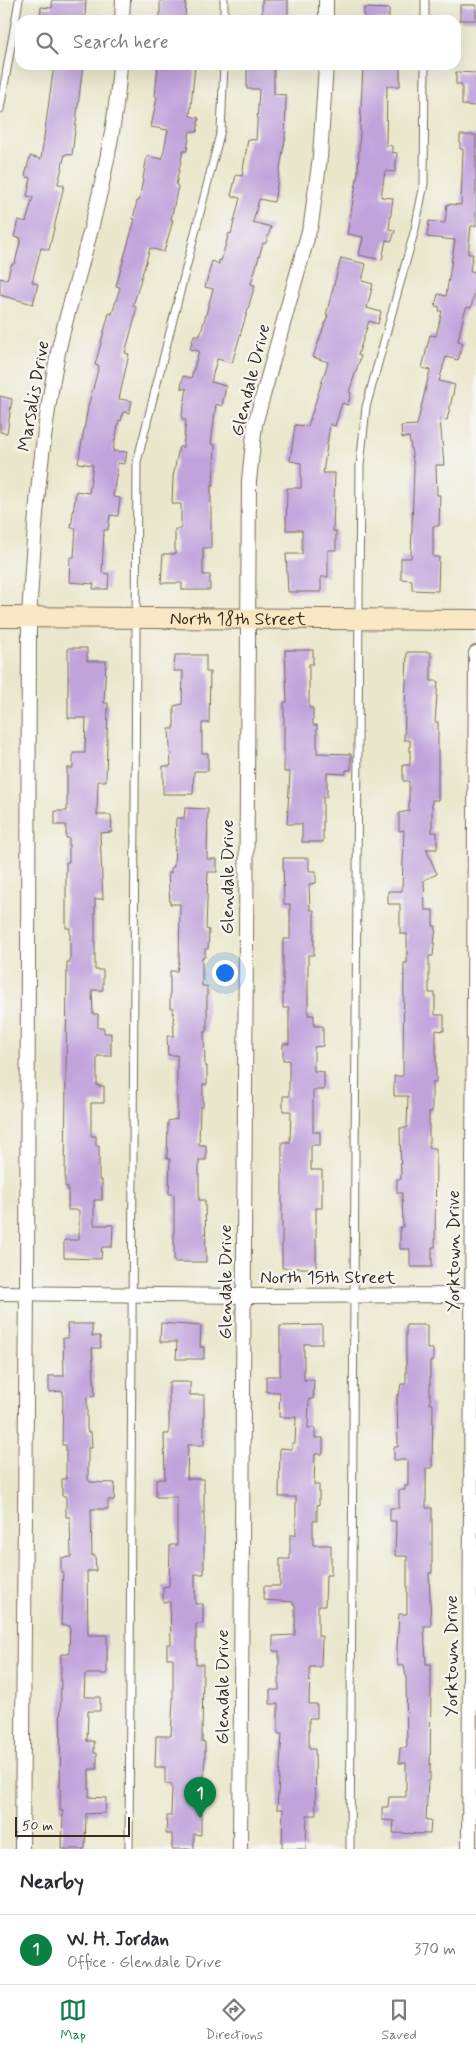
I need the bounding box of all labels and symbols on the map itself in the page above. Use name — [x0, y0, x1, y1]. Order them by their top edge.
street label: Glendale Drive — [225, 321, 277, 439]
street label: Marsalis Drive — [12, 339, 56, 454]
street label: North 18th Street — [170, 607, 307, 632]
street label: Glendale Drive — [216, 819, 240, 935]
your location — [212, 960, 238, 986]
street label: Yorktown Drive — [442, 1190, 466, 1312]
street label: Glendale Drive — [214, 1224, 238, 1340]
street label: North 15th Street — [260, 1266, 396, 1290]
street label: Yorktown Drive — [440, 1595, 464, 1717]
street label: Glendale Drive — [211, 1629, 235, 1745]
pin: 1 — [184, 1777, 216, 1818]
scale bar — [15, 1814, 130, 1837]

